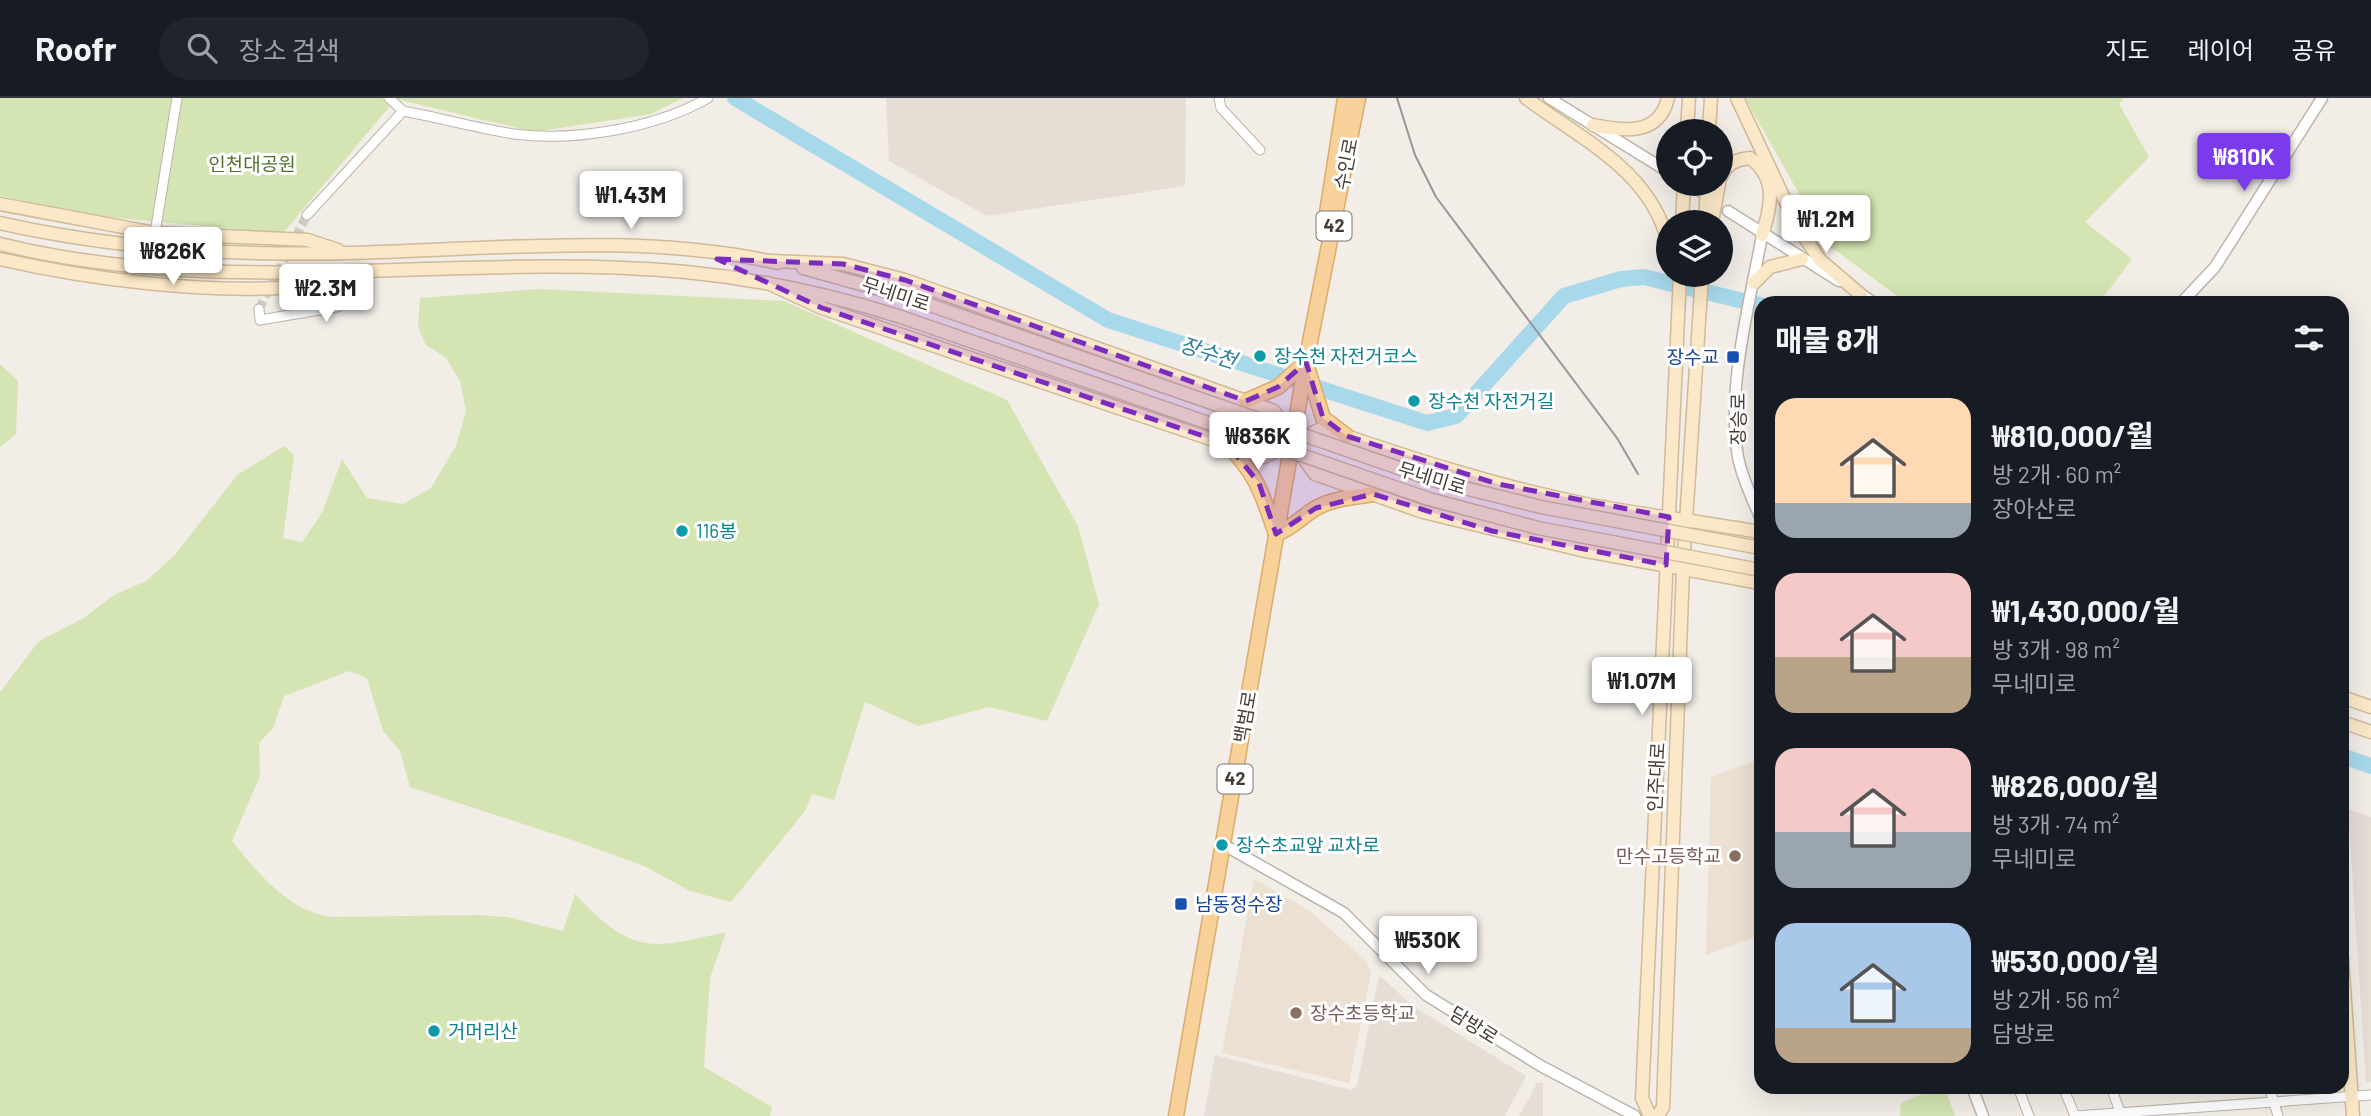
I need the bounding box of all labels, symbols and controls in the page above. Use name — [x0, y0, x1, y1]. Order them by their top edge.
search box — [159, 17, 649, 80]
text: Roofr — [35, 28, 117, 68]
icon: search — [183, 29, 221, 67]
text: 장소 검색 — [239, 34, 340, 65]
text: 지도 — [2105, 35, 2150, 64]
text: 레이어 — [2188, 35, 2254, 64]
text: 공유 — [2292, 35, 2336, 64]
map controls — [1656, 119, 1733, 287]
button: locate — [1656, 119, 1733, 196]
pin: ₩810K — [2195, 134, 2293, 193]
street label: 수인로 — [1329, 136, 1362, 192]
text: ₩810K — [2213, 142, 2275, 170]
park label: 인천대공원 — [208, 152, 296, 175]
pin: ₩1.43M — [574, 172, 688, 231]
text: ₩1.43M — [596, 180, 666, 208]
pin: ₩1.2M — [1777, 195, 1875, 255]
text: ₩1.2M — [1797, 204, 1855, 232]
button: layers — [1656, 210, 1733, 287]
road number: 42 — [1316, 211, 1352, 240]
pin: ₩826K — [124, 228, 222, 287]
text: ₩826K — [140, 236, 206, 264]
pin: ₩2.3M — [277, 264, 375, 324]
street label: 무네미로 — [859, 272, 933, 315]
text: ₩2.3M — [295, 273, 357, 301]
icon: filters — [2290, 319, 2328, 357]
text: 매물 8개 — [1775, 321, 1880, 357]
water label: 장수천 — [1177, 331, 1242, 373]
place label: 장수천 자전거코스 — [1274, 344, 1418, 367]
place label: 장수교 — [1667, 345, 1719, 368]
marker: 장수천 자전거코스 — [1252, 348, 1268, 364]
marker: 장수교 — [1725, 349, 1741, 365]
place label: 장수천 자전거길 — [1428, 389, 1554, 412]
marker: 장수천 자전거길 — [1406, 393, 1422, 409]
street label: 장승로 — [1726, 393, 1749, 445]
pin: ₩836K — [1209, 412, 1307, 472]
text: ₩810,000/월 — [1992, 417, 2154, 453]
text: ₩836K — [1225, 421, 1291, 449]
icon: home — [1831, 426, 1915, 510]
street label: 무네미로 — [1395, 456, 1469, 499]
text: 방 2개 · 60 m² — [1992, 460, 2121, 488]
text: 장아산로 — [1992, 494, 2077, 522]
place label: 116봉 — [696, 519, 737, 542]
marker: 116봉 — [674, 523, 690, 539]
text: ₩1,430,000/월 — [1992, 592, 2180, 628]
icon: home — [1831, 601, 1915, 685]
text: 방 3개 · 98 m² — [1992, 635, 2120, 663]
pin: ₩1.07M — [1585, 658, 1699, 717]
text: ₩1.07M — [1608, 666, 1676, 694]
text: 무네미로 — [1992, 669, 2077, 697]
street label: 백범로 — [1229, 689, 1260, 745]
street label: 인주대로 — [1642, 741, 1669, 812]
road number: 42 — [1218, 764, 1252, 794]
text: ₩826,000/월 — [1992, 767, 2159, 803]
icon: home — [1831, 776, 1915, 860]
text: 방 3개 · 74 m² — [1992, 810, 2119, 838]
place label: 장수초교앞 교차로 — [1236, 833, 1380, 856]
marker: 장수초교앞 교차로 — [1214, 837, 1230, 853]
place label: 만수고등학교 — [1616, 844, 1721, 867]
text: 무네미로 — [1992, 844, 2077, 872]
marker: 만수고등학교 — [1727, 848, 1743, 864]
place label: 남동정수장 — [1195, 892, 1282, 915]
marker: 남동정수장 — [1173, 896, 1189, 912]
pin: ₩530K — [1379, 916, 1477, 976]
text: ₩530K — [1395, 925, 1461, 953]
text: ₩530,000/월 — [1992, 942, 2159, 978]
icon: home — [1831, 951, 1915, 1035]
text: 방 2개 · 56 m² — [1992, 985, 2120, 1013]
place label: 장수초등학교 — [1310, 1001, 1415, 1024]
street label: 담방로 — [1446, 1001, 1503, 1048]
marker: 장수초등학교 — [1288, 1005, 1304, 1021]
place label: 거머리산 — [448, 1019, 518, 1042]
text: 담방로 — [1992, 1019, 2055, 1047]
marker: 거머리산 — [426, 1023, 442, 1039]

